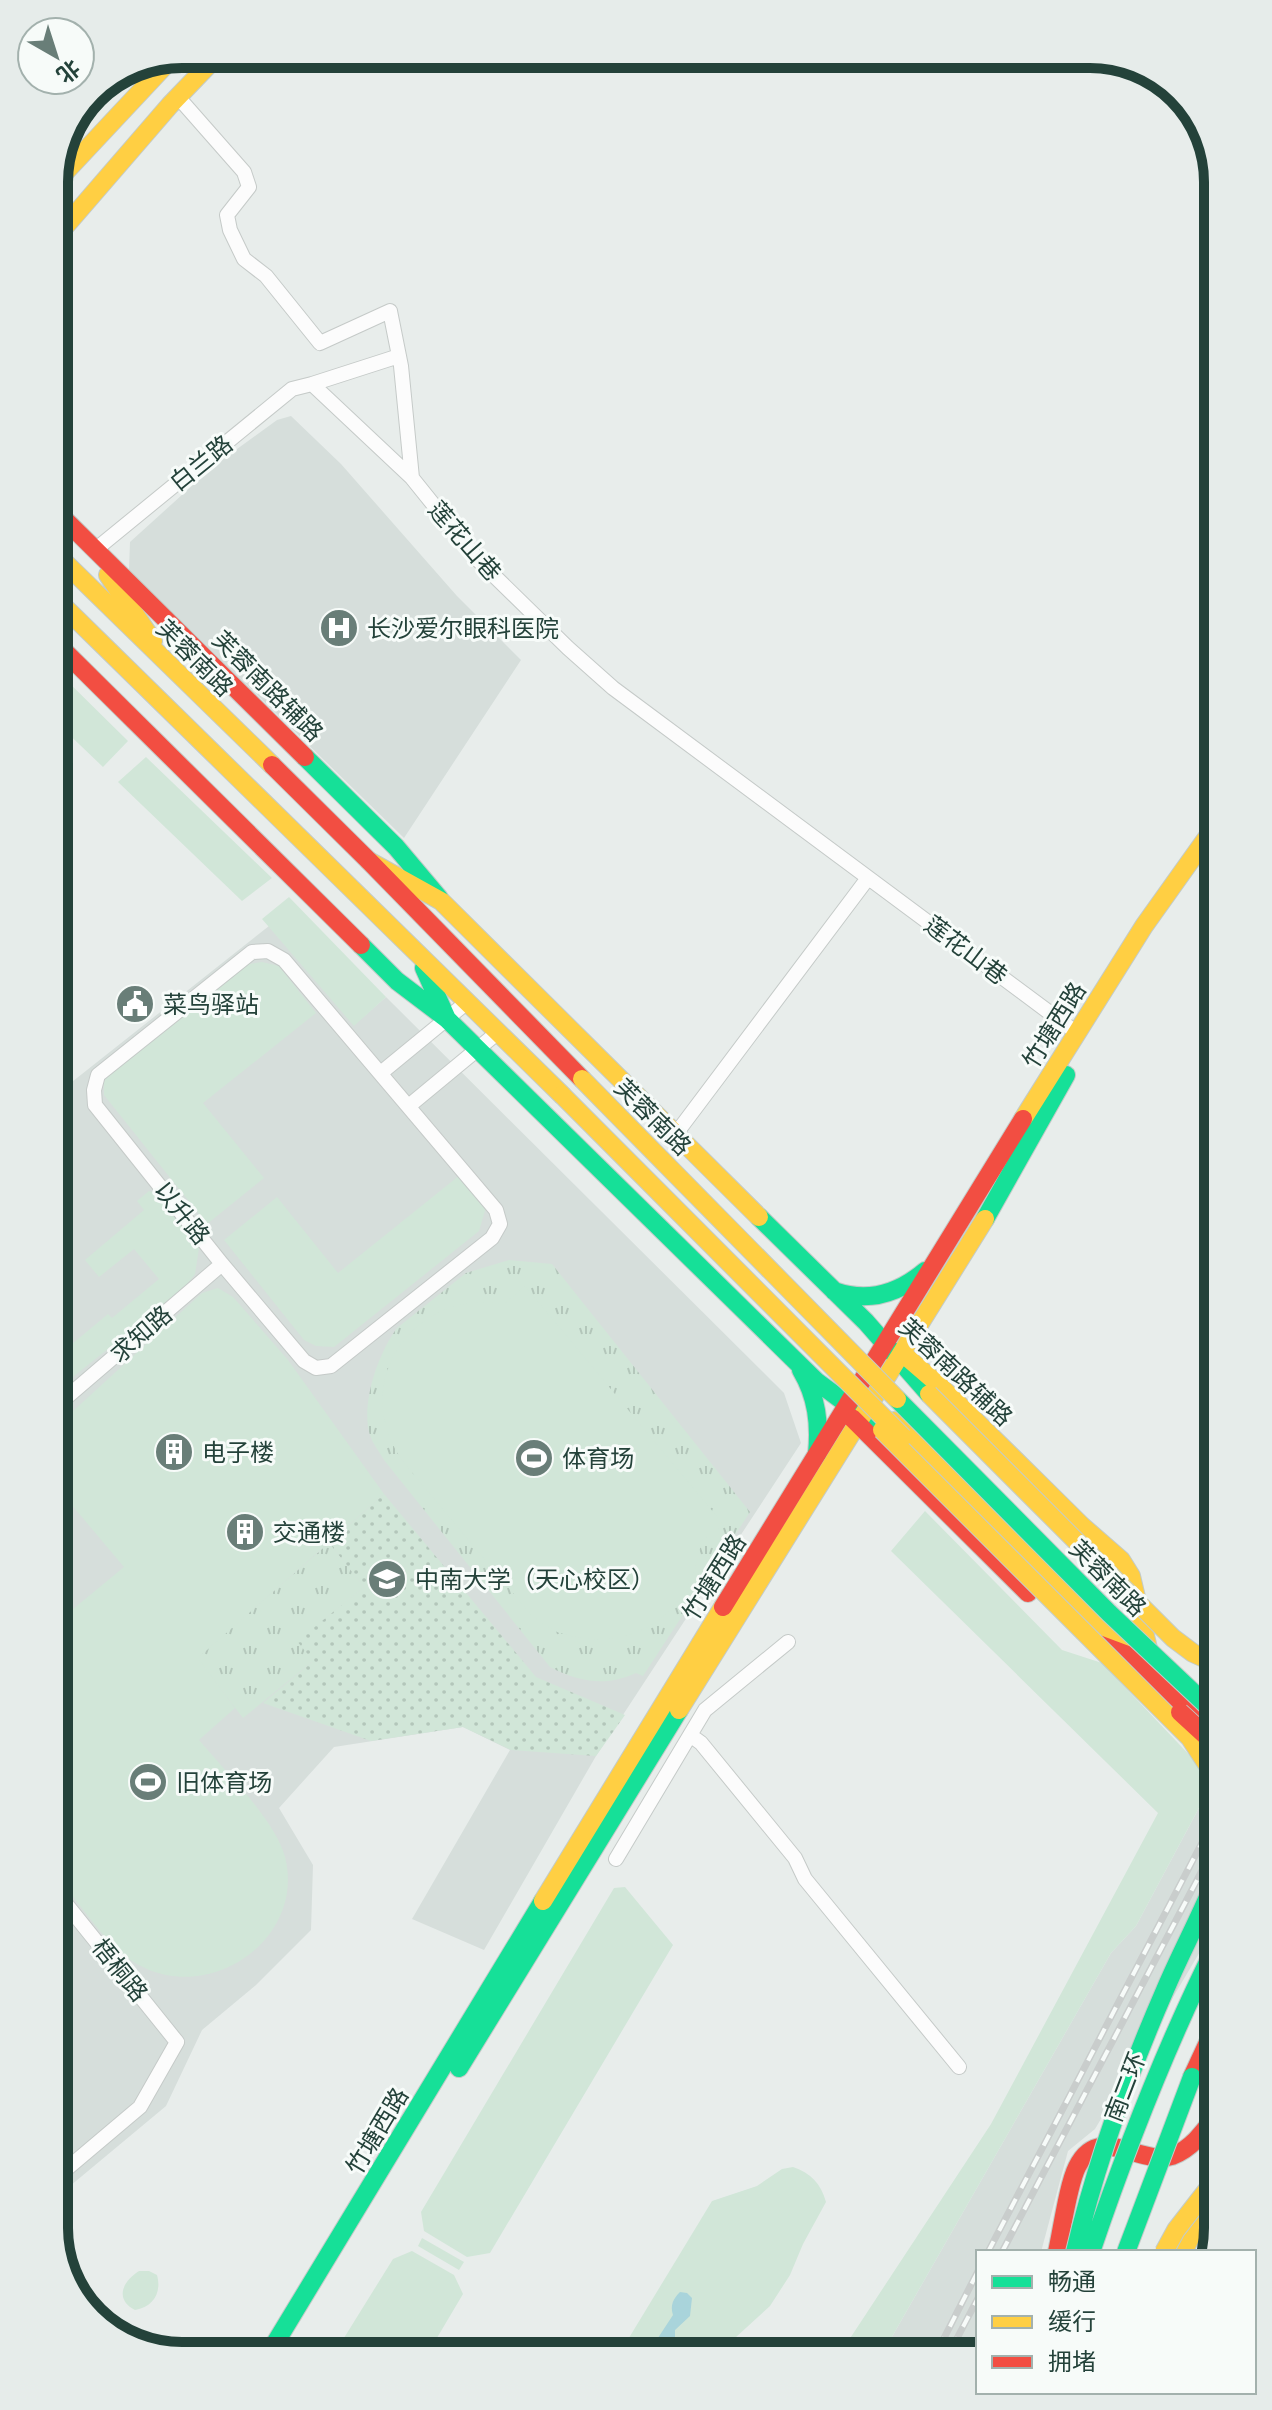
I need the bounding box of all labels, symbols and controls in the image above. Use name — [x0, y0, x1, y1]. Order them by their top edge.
north arrow — [16, 16, 96, 96]
text: 北 — [52, 55, 85, 88]
street label: 白兰路 — [165, 430, 237, 496]
street label: 莲花山巷 — [423, 496, 507, 586]
hospital icon: 长沙爱尔眼科医院 — [318, 607, 360, 649]
street label: 芙蓉南路 — [152, 615, 238, 701]
place label: 长沙爱尔眼科医院 — [367, 615, 559, 642]
street label: 芙蓉南路辅路 — [208, 626, 328, 746]
street label: 莲花山巷 — [920, 910, 1012, 990]
street label: 竹塘西路 — [1017, 977, 1091, 1073]
public building icon: 菜鸟驿站 — [114, 983, 156, 1025]
place label: 菜鸟驿站 — [163, 991, 259, 1018]
street label: 芙蓉南路 — [610, 1074, 696, 1160]
street label: 以升路 — [149, 1177, 215, 1249]
street label: 求知路 — [105, 1300, 177, 1368]
street label: 芙蓉南路辅路 — [894, 1313, 1018, 1431]
building icon: 电子楼 — [153, 1431, 195, 1473]
sports icon: 体育场 — [513, 1437, 555, 1479]
place label: 电子楼 — [202, 1439, 274, 1466]
place label: 体育场 — [562, 1445, 634, 1472]
building icon: 交通楼 — [224, 1511, 266, 1553]
place label: 交通楼 — [273, 1519, 345, 1546]
street label: 竹塘西路 — [677, 1529, 751, 1625]
street label: 芙蓉南路 — [1065, 1535, 1151, 1621]
school or university icon: 中南大学（天心校区） — [366, 1558, 408, 1600]
place label: 中南大学（天心校区） — [415, 1566, 655, 1593]
sports icon: 旧体育场 — [127, 1761, 169, 1803]
place label: 旧体育场 — [176, 1769, 272, 1796]
street label: 梧桐路 — [87, 1934, 153, 2006]
street label: 南二环 — [1099, 2049, 1151, 2125]
street label: 竹塘西路 — [341, 2083, 413, 2179]
legend — [976, 2250, 1256, 2394]
text: 畅通 — [1048, 2268, 1096, 2295]
text: 缓行 — [1048, 2308, 1096, 2335]
text: 拥堵 — [1048, 2348, 1096, 2375]

